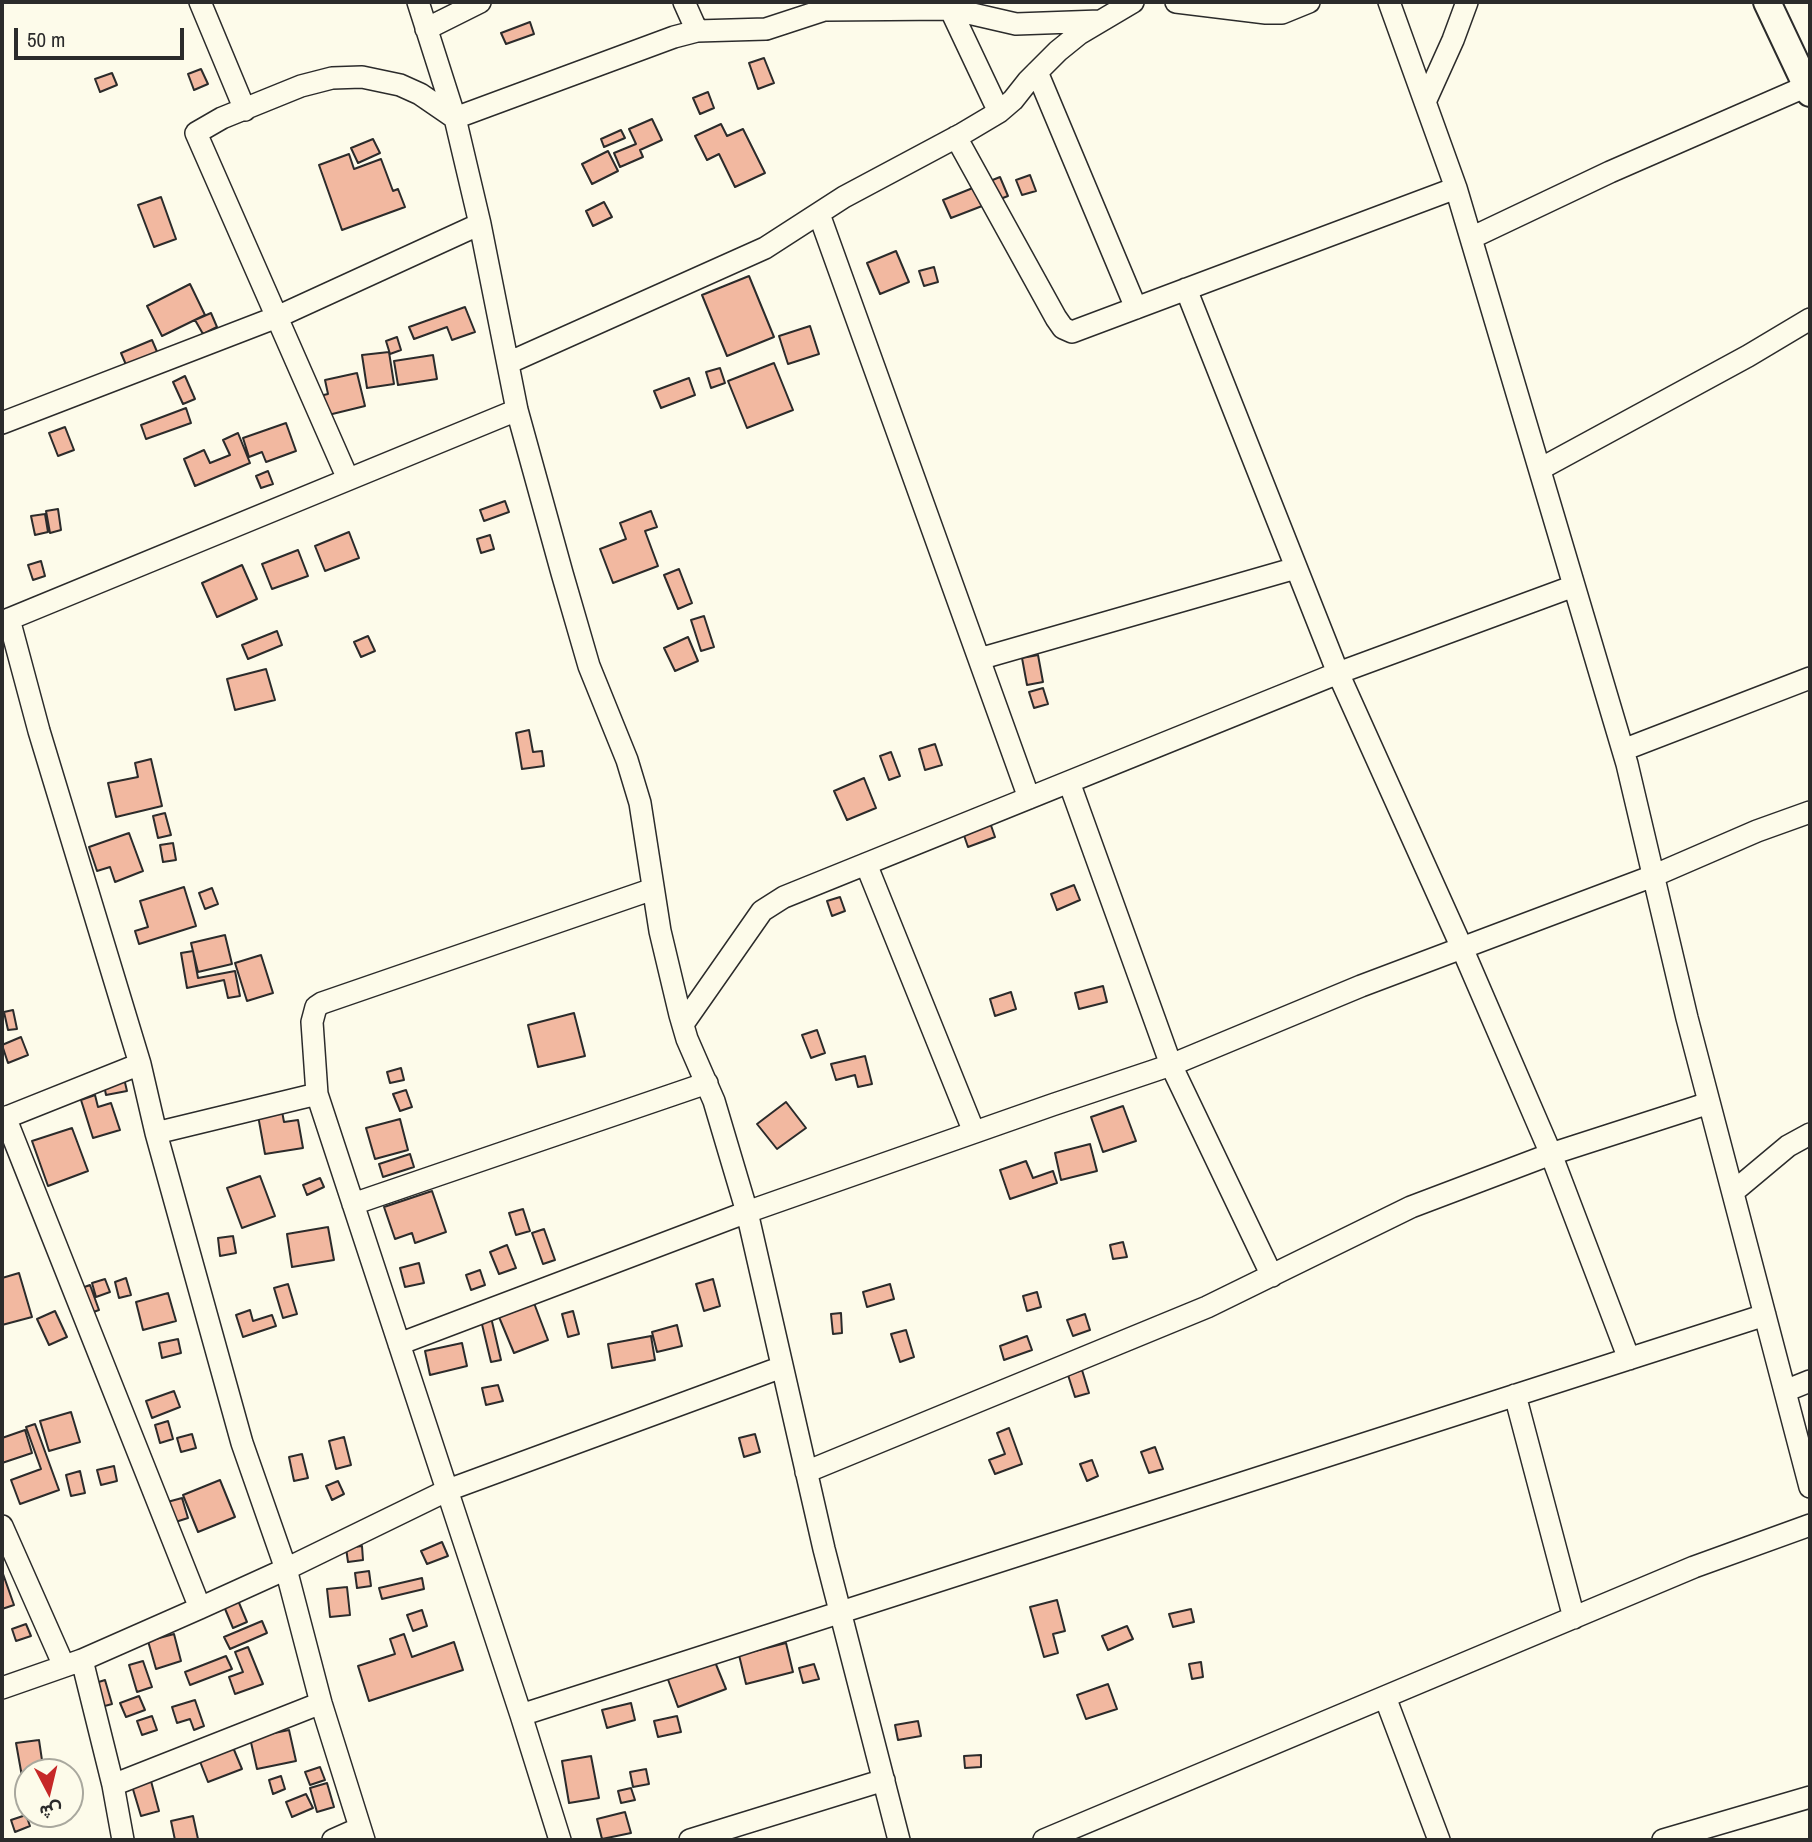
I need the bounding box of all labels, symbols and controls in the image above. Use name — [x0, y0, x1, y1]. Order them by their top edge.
scale bar — [18, 14, 187, 58]
text: 50 m — [27, 25, 65, 54]
north arrow — [14, 1758, 84, 1828]
text: ش — [38, 1798, 64, 1826]

